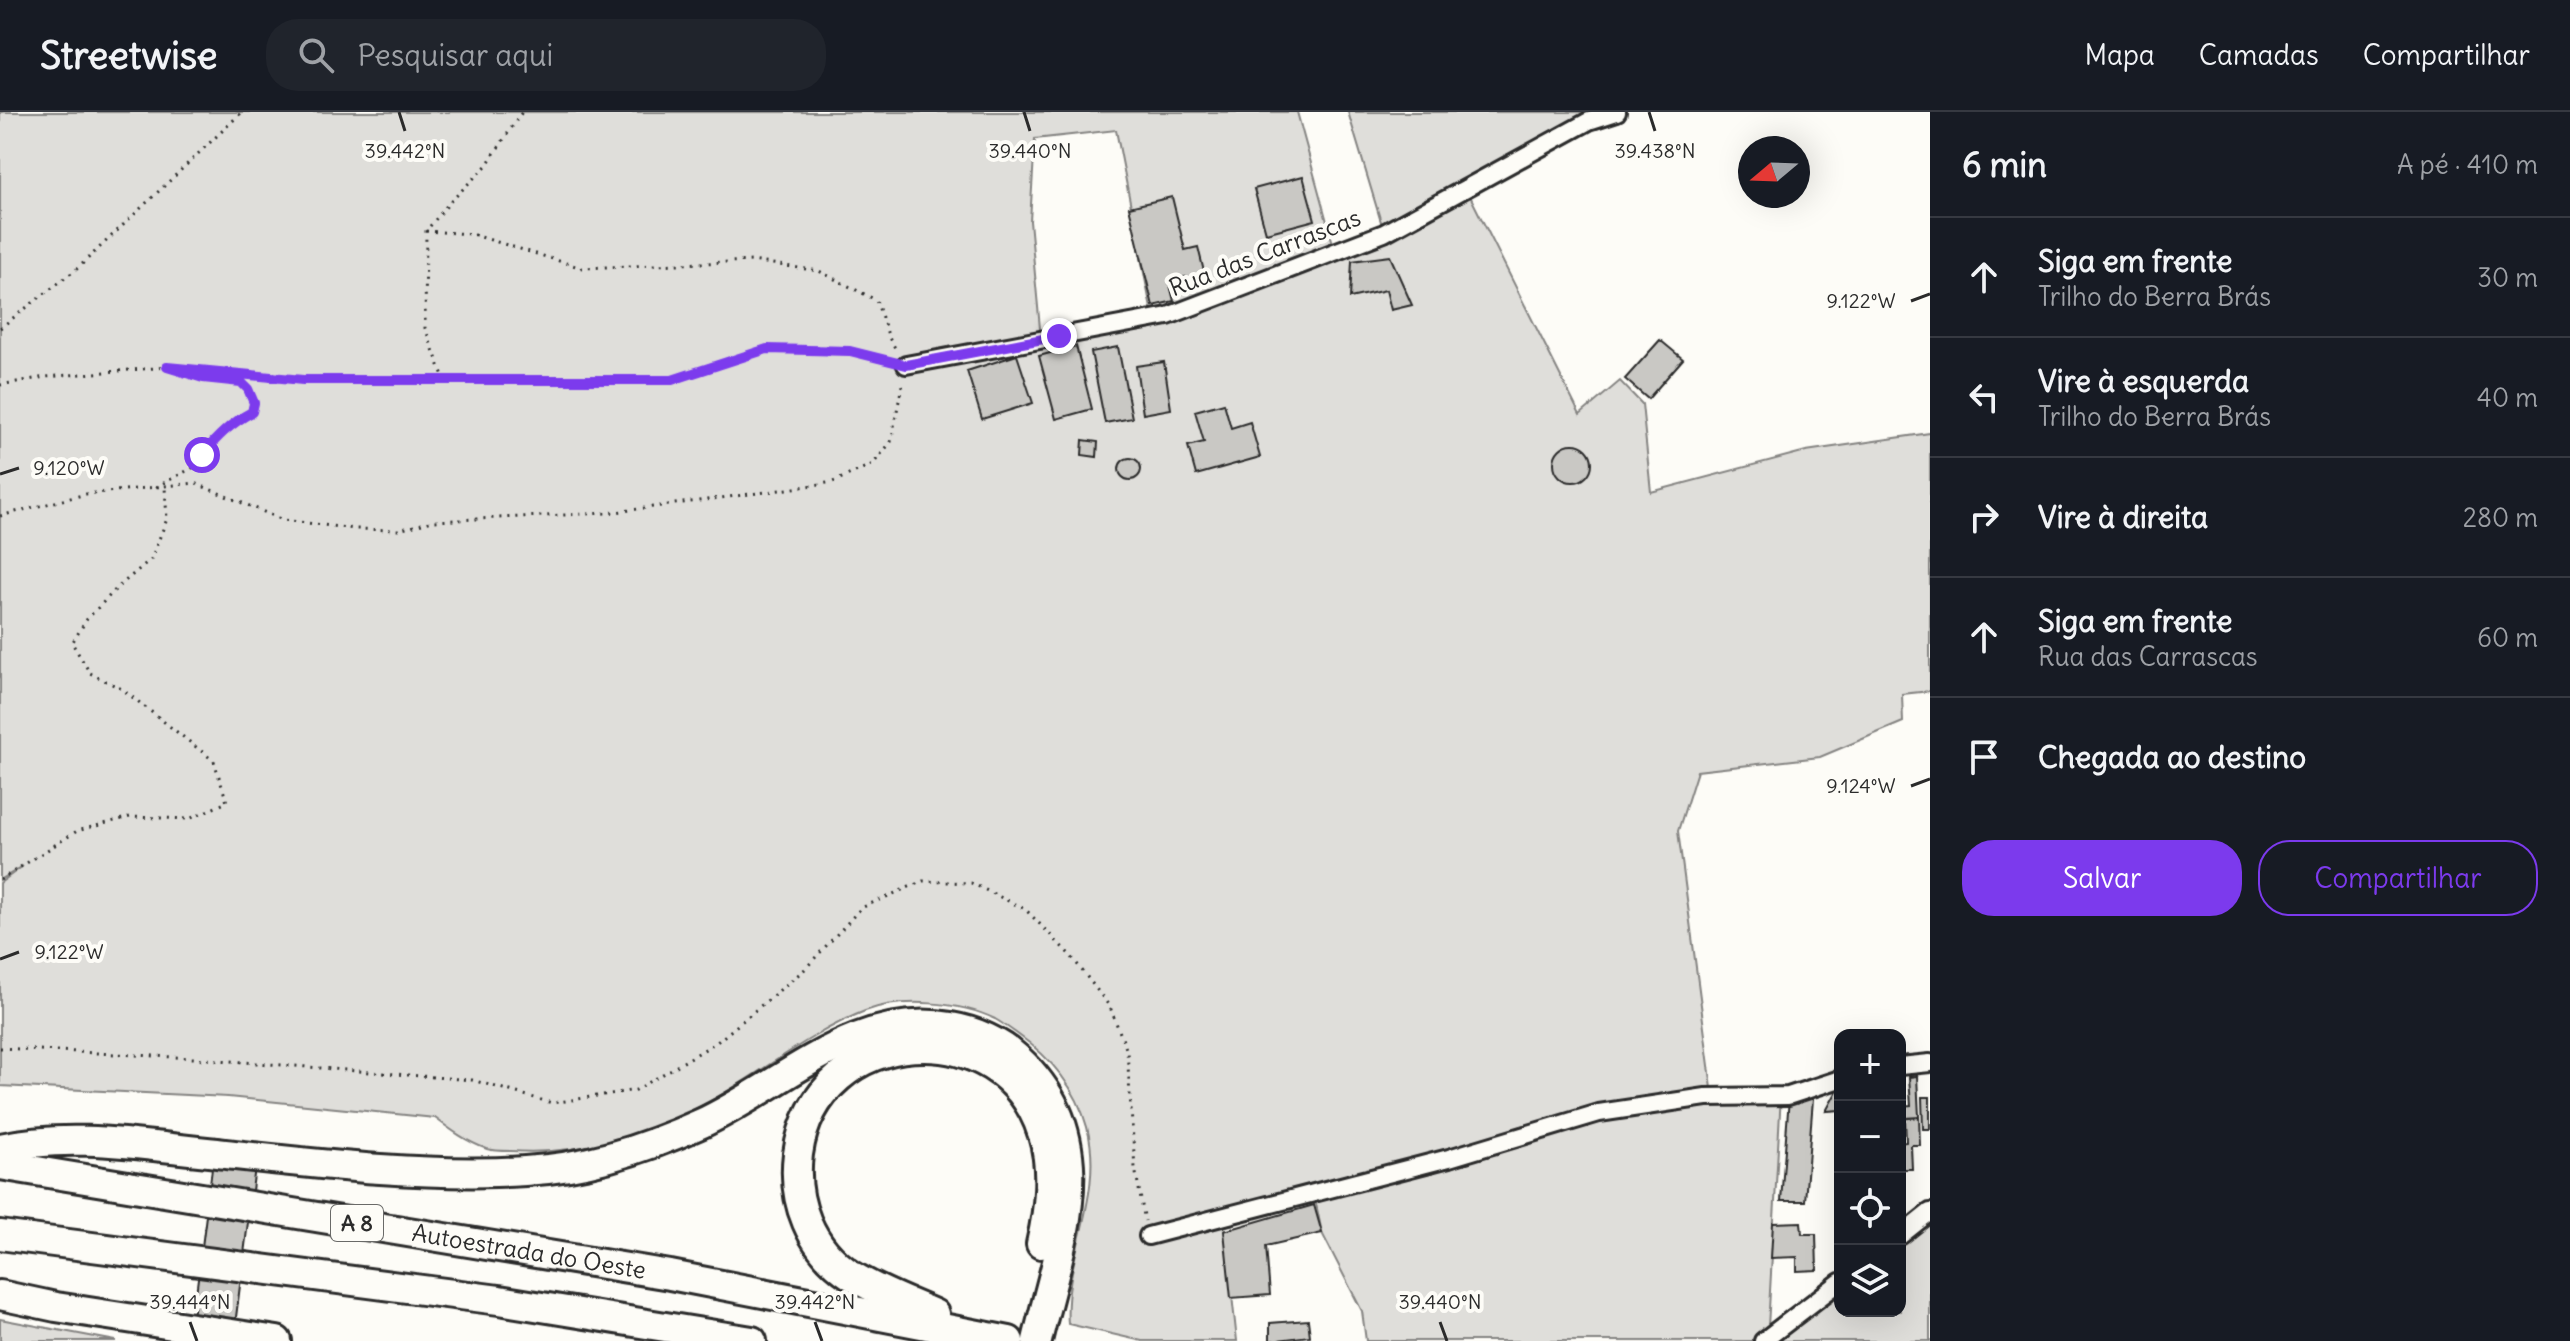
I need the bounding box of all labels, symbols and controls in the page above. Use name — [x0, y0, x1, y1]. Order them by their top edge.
search box — [266, 19, 826, 91]
text: Streetwise — [40, 32, 218, 79]
icon: search — [294, 33, 338, 77]
text: Pesquisar aqui — [358, 36, 553, 74]
text: Mapa — [2084, 37, 2155, 73]
text: Camadas — [2199, 37, 2319, 73]
text: Compartilhar — [2363, 37, 2530, 73]
north arrow — [1738, 136, 1810, 208]
text: 39.442°N — [365, 138, 445, 163]
text: 39.440°N — [989, 138, 1071, 163]
text: 39.438°N — [1614, 138, 1696, 163]
text: 6 min — [1962, 143, 2047, 186]
text: A pé · 410 m — [2397, 148, 2538, 181]
street label: Rua das Carrascas — [1165, 202, 1365, 302]
text: Siga em frente — [2038, 242, 2232, 280]
icon: ahead — [1962, 255, 2006, 299]
text: 30 m — [2477, 261, 2538, 294]
text: Trilho do Berra Brás — [2038, 280, 2271, 313]
text: 9.122°W — [1826, 288, 1896, 313]
route end — [1041, 318, 1077, 354]
text: Vire à esquerda — [2038, 362, 2249, 400]
icon: left — [1962, 375, 2006, 419]
text: 40 m — [2477, 381, 2538, 414]
text: Trilho do Berra Brás — [2038, 400, 2271, 433]
route start — [184, 437, 220, 473]
text: 9.120°W — [33, 455, 105, 480]
icon: right — [1962, 495, 2006, 539]
text: Vire à direita — [2038, 498, 2208, 536]
text: 280 m — [2463, 501, 2538, 534]
text: Siga em frente — [2038, 602, 2232, 640]
icon: ahead — [1962, 615, 2006, 659]
text: 60 m — [2477, 621, 2538, 654]
text: Rua das Carrascas — [2038, 640, 2258, 673]
icon: arrive — [1962, 735, 2006, 779]
text: Chegada ao destino — [2038, 738, 2306, 776]
text: 9.124°W — [1826, 773, 1896, 798]
button: Salvar — [1962, 840, 2242, 916]
button: Compartilhar — [2258, 840, 2538, 916]
text: 9.122°W — [34, 939, 104, 964]
map controls — [1834, 1029, 1906, 1317]
button: + — [1834, 1029, 1906, 1101]
button: − — [1834, 1101, 1906, 1173]
button: locate — [1834, 1173, 1906, 1245]
road number: A 8 — [331, 1205, 383, 1241]
street label: Autoestrada do Oeste — [410, 1217, 648, 1285]
button: layers — [1834, 1245, 1906, 1317]
text: 39.444°N — [149, 1289, 231, 1314]
text: 39.442°N — [775, 1289, 855, 1314]
text: 39.440°N — [1399, 1289, 1481, 1314]

